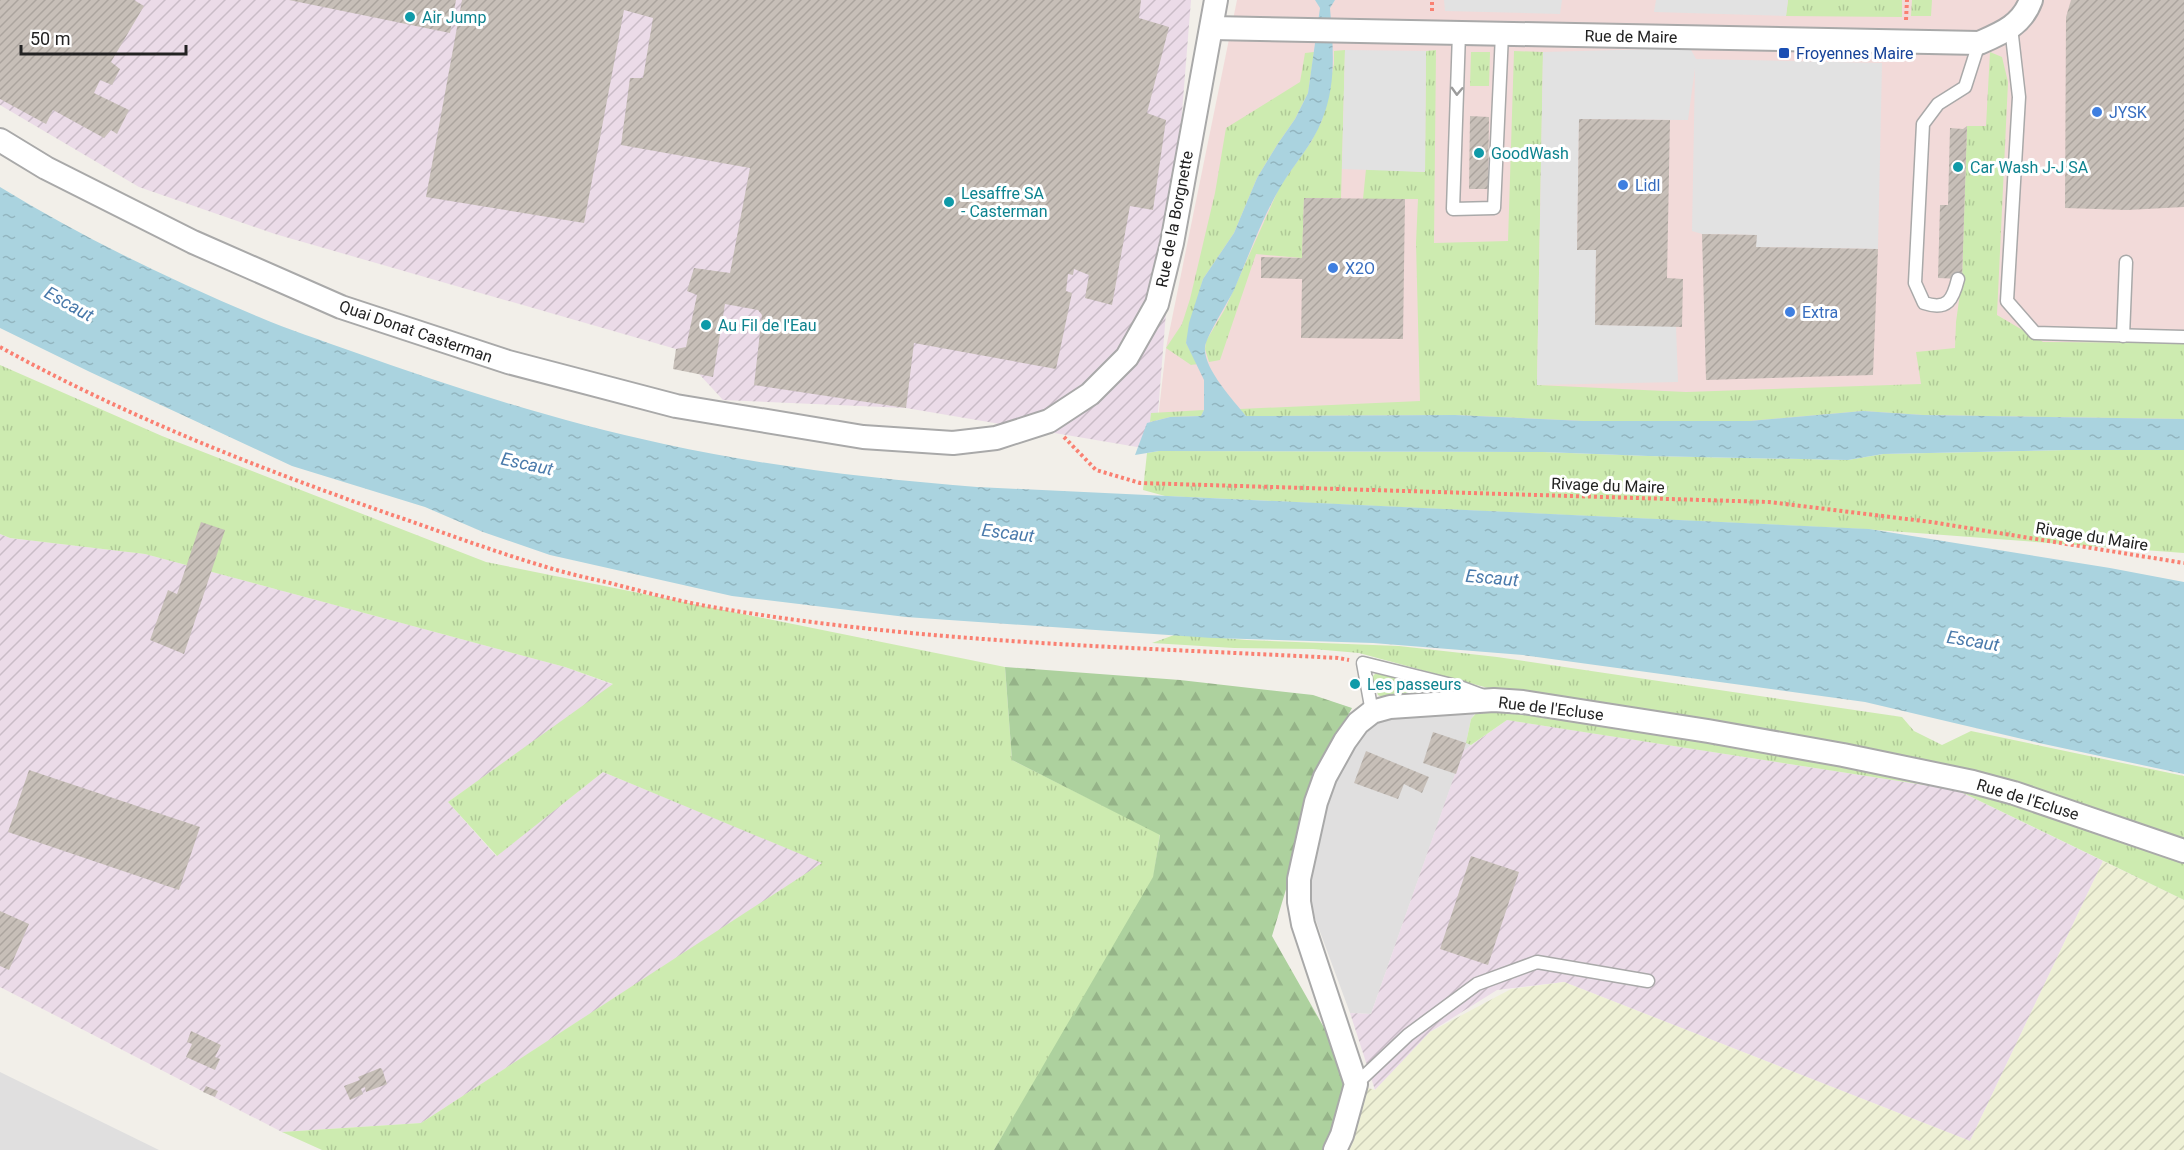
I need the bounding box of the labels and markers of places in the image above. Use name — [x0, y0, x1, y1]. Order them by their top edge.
place label: Air Jump — [422, 8, 486, 27]
marker: Air Jump — [403, 10, 417, 24]
place label: Froyennes Maire — [1796, 44, 1914, 63]
marker: Froyennes Maire — [1777, 46, 1791, 60]
place label: JYSK — [2109, 103, 2148, 122]
marker: JYSK — [2090, 105, 2104, 119]
place label: GoodWash — [1491, 144, 1569, 163]
marker: GoodWash — [1472, 146, 1486, 160]
place label: Car Wash J-J SA — [1970, 158, 2089, 177]
marker: Car Wash J-J SA — [1951, 160, 1965, 174]
place label: Lidl — [1635, 176, 1660, 195]
marker: Lidl — [1616, 178, 1630, 192]
place label: Lesaffre SA - Casterman — [961, 184, 1047, 221]
marker: Lesaffre SA - Casterman — [942, 195, 956, 209]
place label: X2O — [1345, 259, 1375, 278]
marker: X2O — [1326, 261, 1340, 275]
place label: Extra — [1802, 303, 1838, 322]
marker: Extra — [1783, 305, 1797, 319]
place label: Au Fil de l'Eau — [718, 316, 817, 335]
marker: Au Fil de l'Eau — [699, 318, 713, 332]
place label: Les passeurs — [1367, 675, 1462, 694]
marker: Les passeurs — [1348, 677, 1362, 691]

